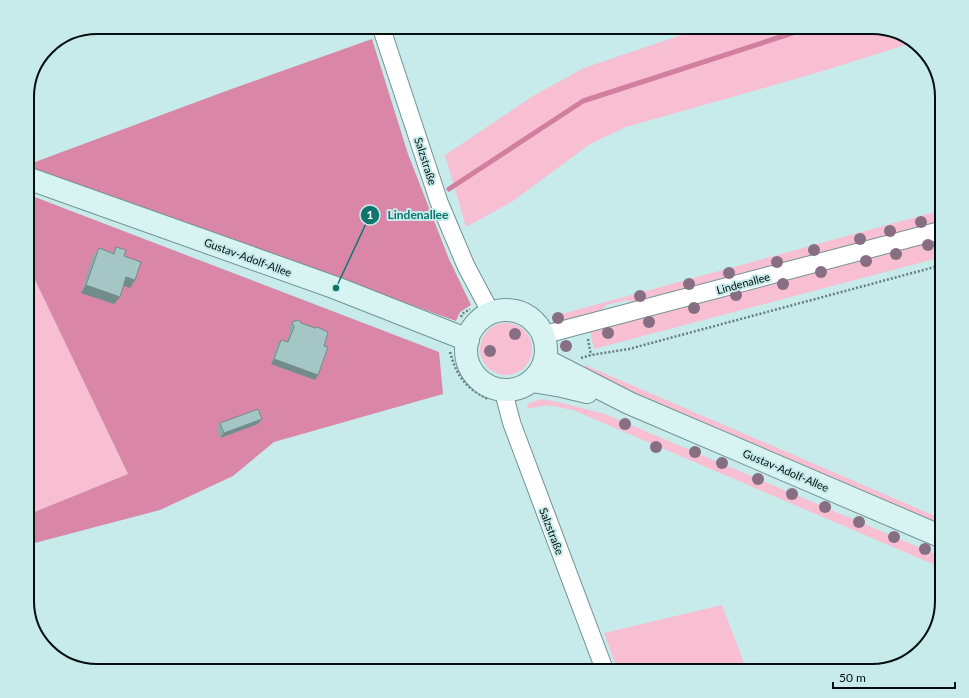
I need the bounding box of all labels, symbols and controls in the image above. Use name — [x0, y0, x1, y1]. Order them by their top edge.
street label: Salzstraße — [412, 136, 440, 187]
callout: Lindenallee — [360, 203, 457, 227]
text: 1 — [367, 207, 374, 222]
text: Lindenallee — [388, 207, 449, 222]
street label: Gustav-Adolf-Allee — [202, 235, 294, 279]
street label: Lindenallee — [715, 270, 771, 296]
street label: Gustav-Adolf-Allee — [741, 446, 831, 494]
street label: Salzstraße — [537, 506, 567, 556]
scale bar — [833, 664, 955, 690]
text: 50 m — [839, 670, 866, 685]

